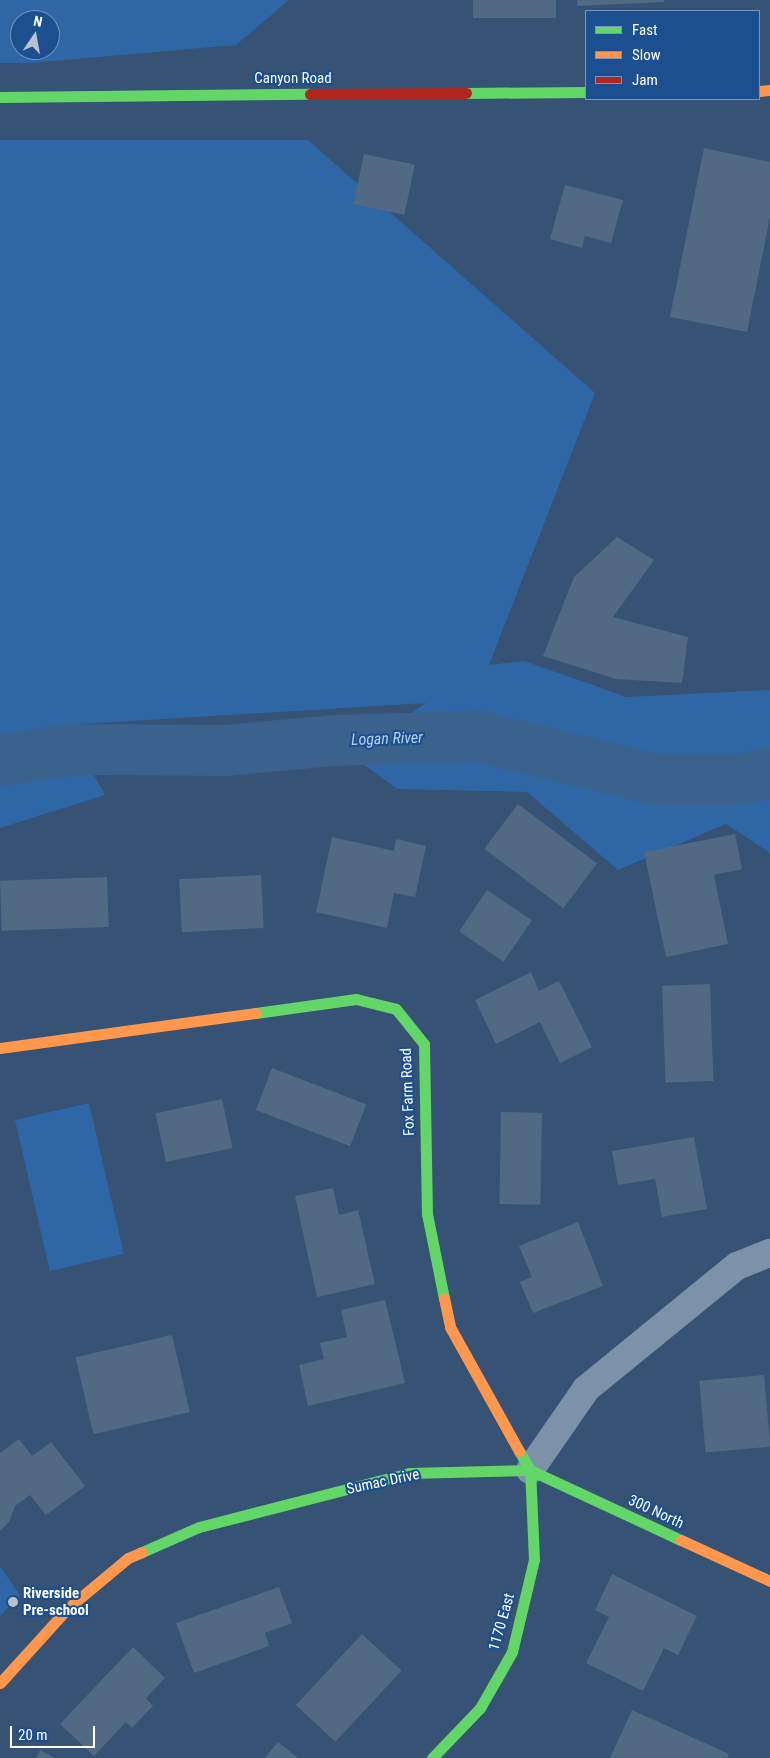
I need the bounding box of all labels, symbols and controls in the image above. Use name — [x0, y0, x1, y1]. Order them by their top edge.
north arrow — [10, 10, 60, 60]
legend — [585, 10, 760, 100]
text: N — [32, 13, 44, 30]
text: Fast — [632, 21, 657, 39]
text: Slow — [632, 46, 661, 64]
street label: Canyon Road — [254, 70, 332, 88]
text: Jam — [632, 71, 658, 89]
water label: Logan River — [351, 728, 423, 750]
street label: Fox Farm Road — [397, 1048, 419, 1136]
street label: Sumac Drive — [345, 1466, 421, 1498]
street label: 300 North — [625, 1491, 687, 1533]
place label: Riverside Pre-school — [23, 1584, 89, 1619]
street label: 1170 East — [485, 1591, 519, 1653]
marker: Riverside Pre-school — [7, 1596, 19, 1608]
scale bar — [12, 1716, 98, 1748]
text: 20 m — [18, 1726, 48, 1744]

